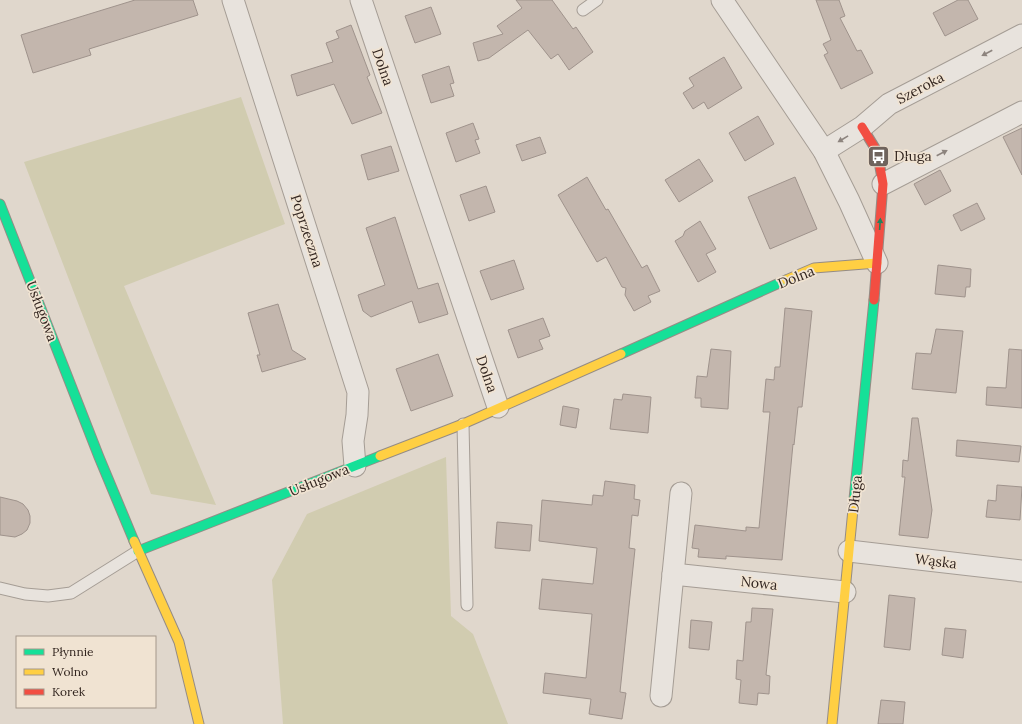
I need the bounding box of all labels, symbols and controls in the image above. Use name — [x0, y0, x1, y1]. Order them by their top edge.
street label: Dolna — [368, 46, 398, 88]
one-way arrow — [982, 50, 993, 56]
street label: Szeroka — [893, 68, 947, 108]
one-way arrow — [837, 135, 849, 142]
bus stop icon: Długa — [865, 143, 891, 169]
place label: Długa — [894, 147, 932, 165]
one-way arrow — [936, 150, 948, 156]
street label: Poprzeczna — [287, 192, 327, 270]
one-way arrow — [876, 218, 883, 230]
street label: Dolna — [775, 262, 817, 292]
street label: Usługowa — [22, 278, 62, 344]
street label: Dolna — [472, 353, 502, 395]
street label: Usługowa — [286, 460, 352, 500]
street label: Długa — [844, 474, 866, 514]
street label: Wąska — [914, 550, 958, 572]
street label: Nowa — [740, 572, 778, 594]
legend — [16, 636, 156, 708]
text: Płynnie — [52, 644, 94, 659]
text: Wolno — [52, 664, 88, 679]
text: Korek — [52, 684, 86, 699]

